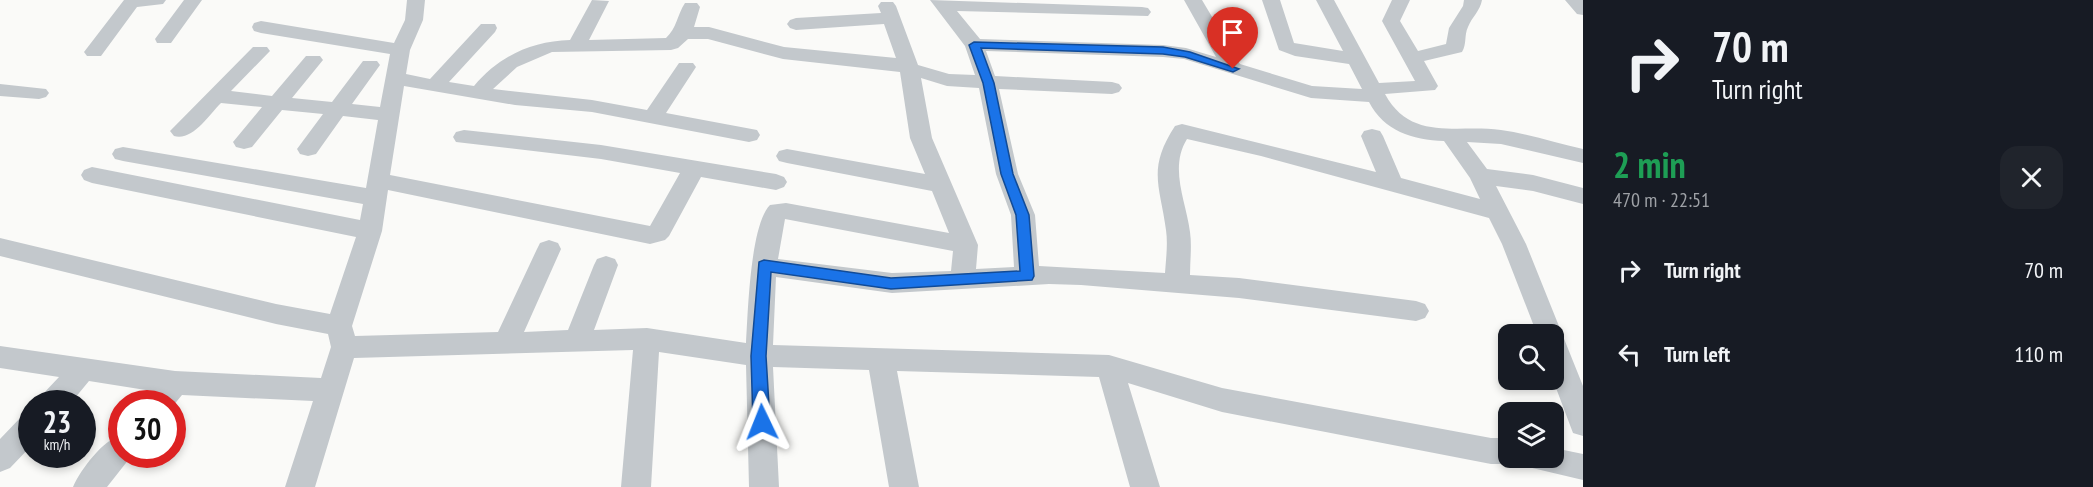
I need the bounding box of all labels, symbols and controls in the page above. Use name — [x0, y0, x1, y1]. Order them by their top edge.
pin — [1207, 7, 1258, 69]
icon: arrive — [1216, 16, 1249, 49]
text: 70 m — [1712, 19, 1789, 74]
icon: right — [1613, 24, 1691, 102]
text: Turn right — [1712, 72, 1803, 106]
text: 2 min — [1613, 141, 1686, 188]
button: close — [2000, 146, 2063, 209]
text: 470 m · 22:51 — [1613, 187, 1710, 213]
icon: right — [1613, 254, 1646, 287]
text: Turn right — [1664, 256, 1741, 284]
text: 70 m — [2024, 256, 2063, 284]
map controls — [1498, 324, 1564, 468]
button: search — [1498, 324, 1564, 390]
icon: left — [1613, 338, 1646, 371]
text: Turn left — [1664, 340, 1730, 368]
text: 110 m — [2014, 340, 2063, 368]
speed limit sign: 30 — [108, 390, 186, 468]
position arrow — [730, 390, 794, 454]
text: 23 — [43, 402, 71, 441]
button: layers — [1498, 402, 1564, 468]
text: km/h — [44, 435, 70, 454]

